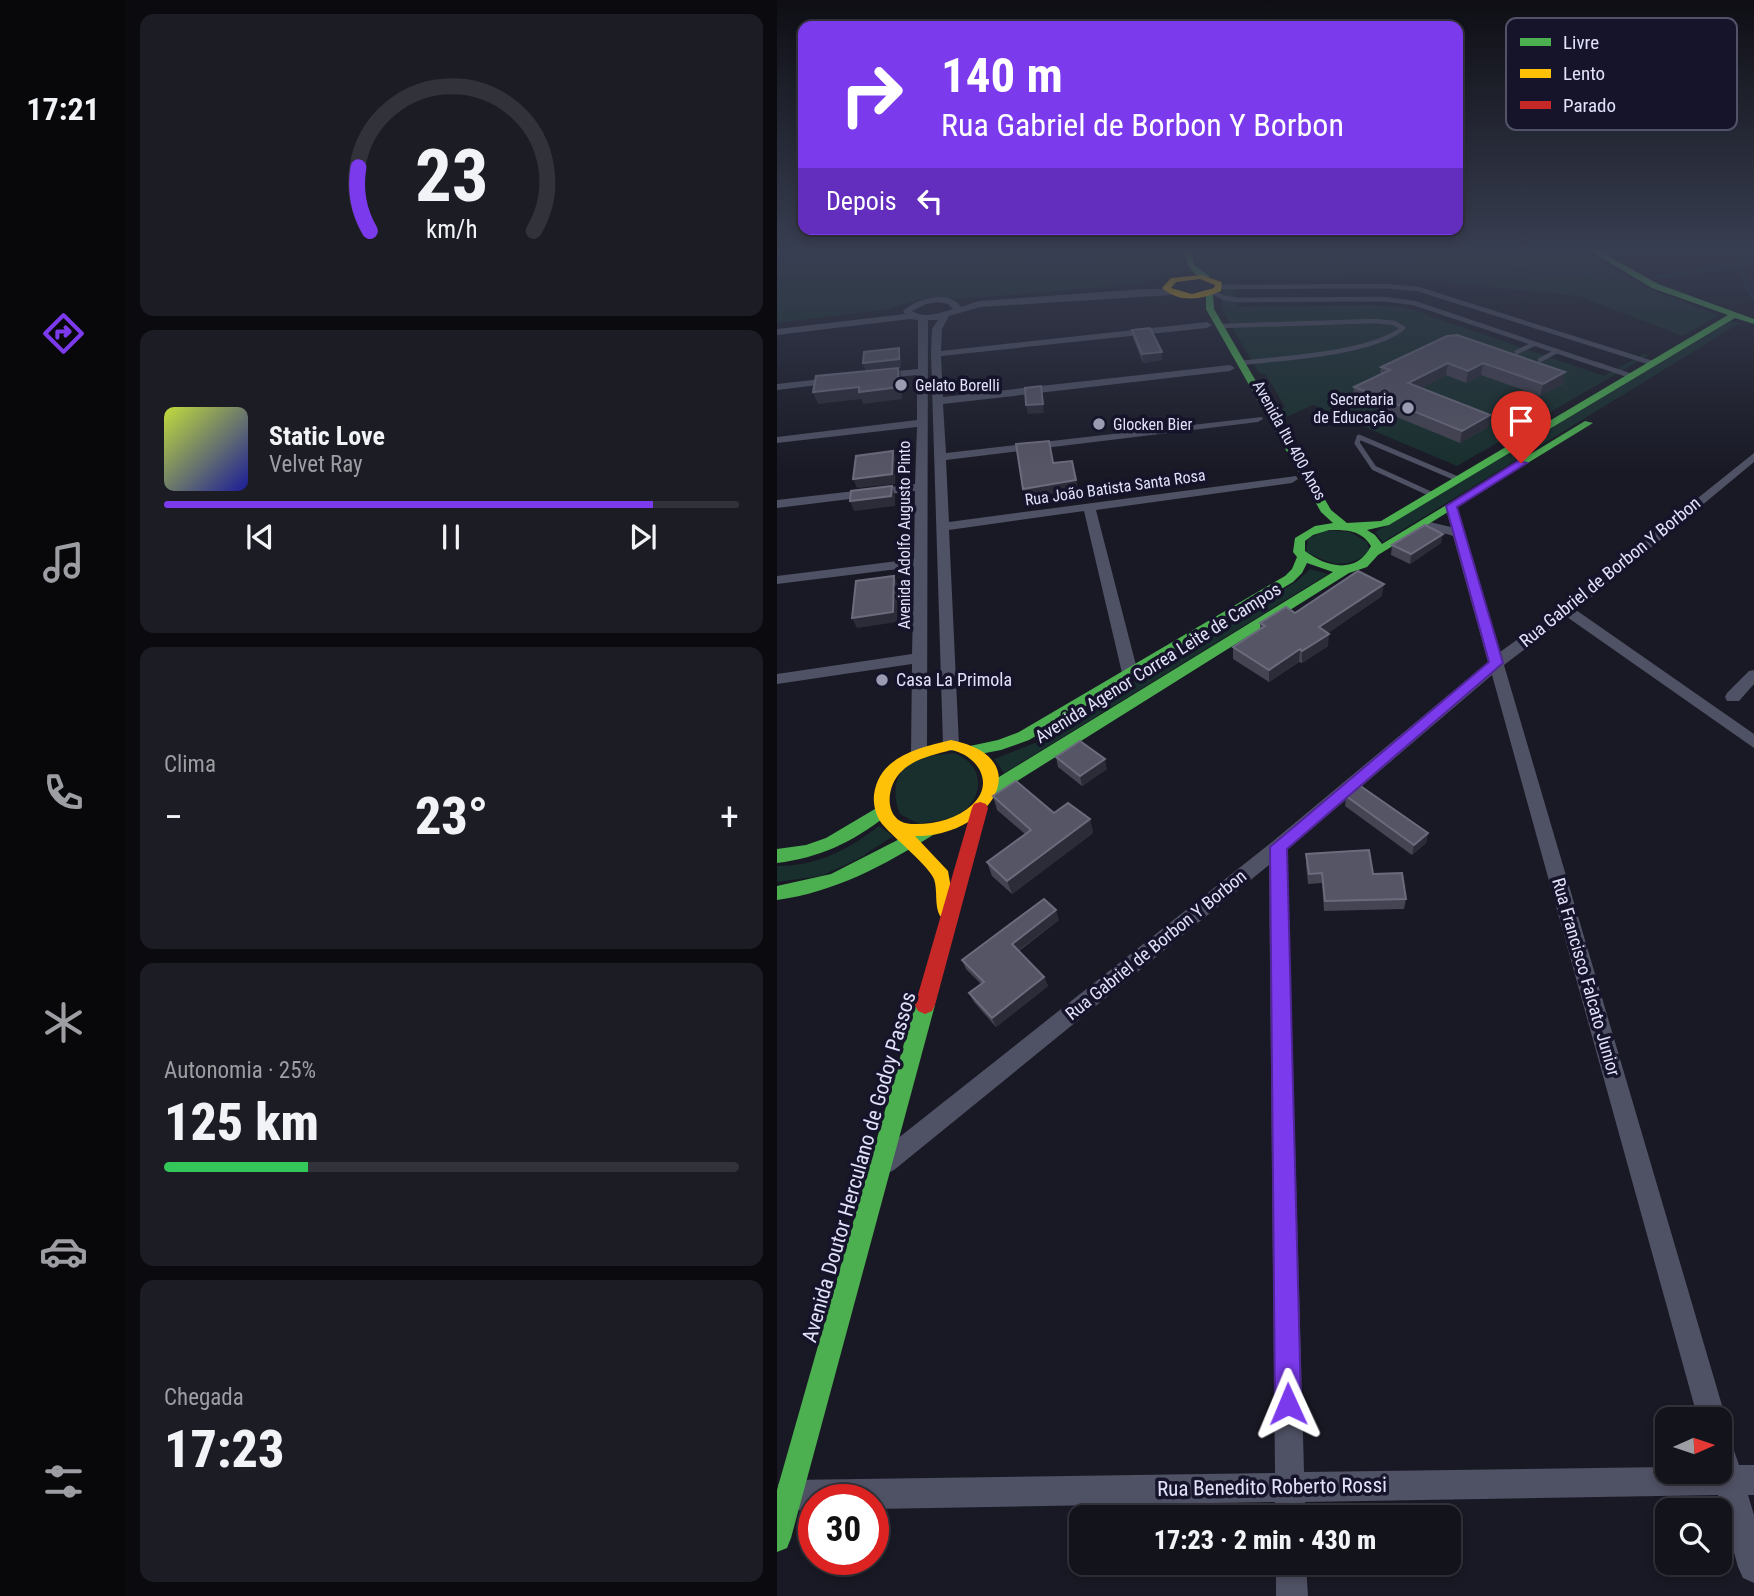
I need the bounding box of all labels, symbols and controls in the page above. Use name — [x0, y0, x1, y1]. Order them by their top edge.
legend — [1506, 18, 1737, 130]
text: Livre — [1563, 31, 1599, 54]
text: 140 m — [941, 47, 1063, 104]
icon: right — [826, 49, 917, 140]
text: Lento — [1563, 62, 1605, 85]
text: 17:21 — [26, 90, 100, 128]
text: Parado — [1563, 94, 1616, 117]
text: Rua Gabriel de Borbon Y Borbon — [941, 106, 1344, 144]
text: 23 — [415, 134, 488, 220]
icon: left — [911, 182, 949, 220]
text: Depois — [826, 186, 897, 216]
text: km/h — [426, 215, 477, 244]
icon: directions — [39, 309, 88, 358]
place label: Gelato Borelli — [915, 376, 1000, 395]
marker: Gelato Borelli — [893, 377, 909, 393]
street label: Avenida Itu 400 Anos — [1249, 377, 1330, 503]
place label: Secretaria de Educação — [1313, 390, 1394, 427]
pin — [1491, 391, 1551, 463]
marker: Secretaria de Educação — [1400, 400, 1416, 416]
icon: arrive — [1502, 402, 1540, 440]
place label: Glocken Bier — [1113, 415, 1192, 434]
marker: Glocken Bier — [1091, 416, 1107, 432]
text: Static Love — [269, 421, 385, 451]
street label: Avenida Adolfo Augusto Pinto — [895, 441, 914, 629]
text: Velvet Ray — [269, 451, 363, 478]
street label: Rua João Batista Santa Rosa — [1024, 465, 1207, 510]
street label: Rua Gabriel de Borbon Y Borbon — [1515, 492, 1704, 651]
icon: previous — [241, 518, 279, 556]
icon: pause — [432, 518, 470, 556]
icon: next — [624, 518, 662, 556]
icon: music — [39, 538, 88, 587]
street label: Avenida Agenor Correa Leite de Campos — [1031, 578, 1284, 747]
place label: Casa La Primola — [896, 669, 1012, 690]
marker: Casa La Primola — [874, 672, 890, 688]
text: Clima — [164, 751, 216, 778]
icon: phone — [39, 768, 88, 817]
text: 23° — [415, 786, 488, 847]
text: − — [164, 795, 183, 839]
text: + — [720, 795, 739, 839]
street label: Rua Gabriel de Borbon Y Borbon — [1061, 865, 1250, 1024]
street label: Rua Francisco Falcato Junior — [1548, 875, 1625, 1079]
street label: Avenida Doutor Herculano de Godoy Passos — [797, 989, 921, 1345]
icon: climate — [39, 998, 88, 1047]
text: Autonomia · 25% — [164, 1057, 316, 1084]
text: 125 km — [164, 1092, 319, 1153]
icon: car — [39, 1227, 88, 1276]
position arrow — [1251, 1367, 1325, 1441]
text: Chegada — [164, 1384, 244, 1411]
north arrow — [1655, 1407, 1733, 1484]
map controls — [1655, 1407, 1732, 1575]
text: 17:23 — [164, 1419, 284, 1480]
icon: filters — [39, 1457, 88, 1506]
street label: Rua Benedito Roberto Rossi — [1157, 1473, 1387, 1501]
speed limit sign: 30 — [798, 1484, 889, 1575]
button: search — [1655, 1498, 1732, 1575]
text: 17:23 · 2 min · 430 m — [1154, 1525, 1376, 1555]

